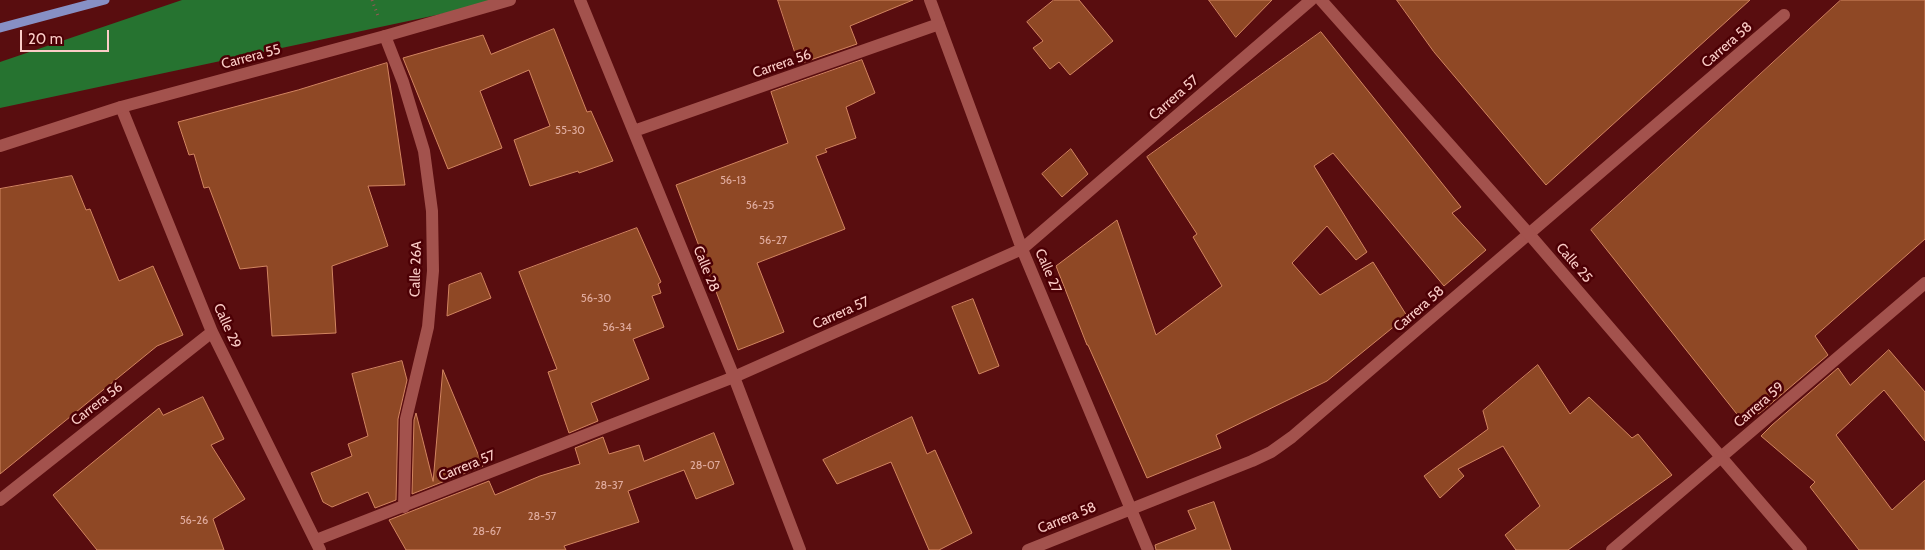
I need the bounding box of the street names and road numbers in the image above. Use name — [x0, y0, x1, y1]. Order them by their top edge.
street label: Carrera 58 — [1698, 19, 1756, 71]
street label: Carrera 55 — [220, 41, 282, 73]
street label: Carrera 56 — [750, 46, 814, 82]
street label: Carrera 57 — [1146, 72, 1202, 124]
street label: Calle 25 — [1552, 240, 1596, 286]
street label: Calle 26A — [407, 241, 425, 297]
street label: Calle 28 — [689, 244, 723, 294]
street label: Calle 27 — [1031, 246, 1065, 296]
street label: Carrera 58 — [1390, 283, 1448, 335]
street label: Carrera 57 — [810, 293, 872, 333]
street label: Calle 29 — [210, 301, 244, 351]
street label: Carrera 56 — [68, 379, 126, 429]
street label: Carrera 59 — [1731, 379, 1787, 431]
street label: Carrera 57 — [436, 447, 498, 485]
street label: Carrera 58 — [1035, 499, 1099, 537]

